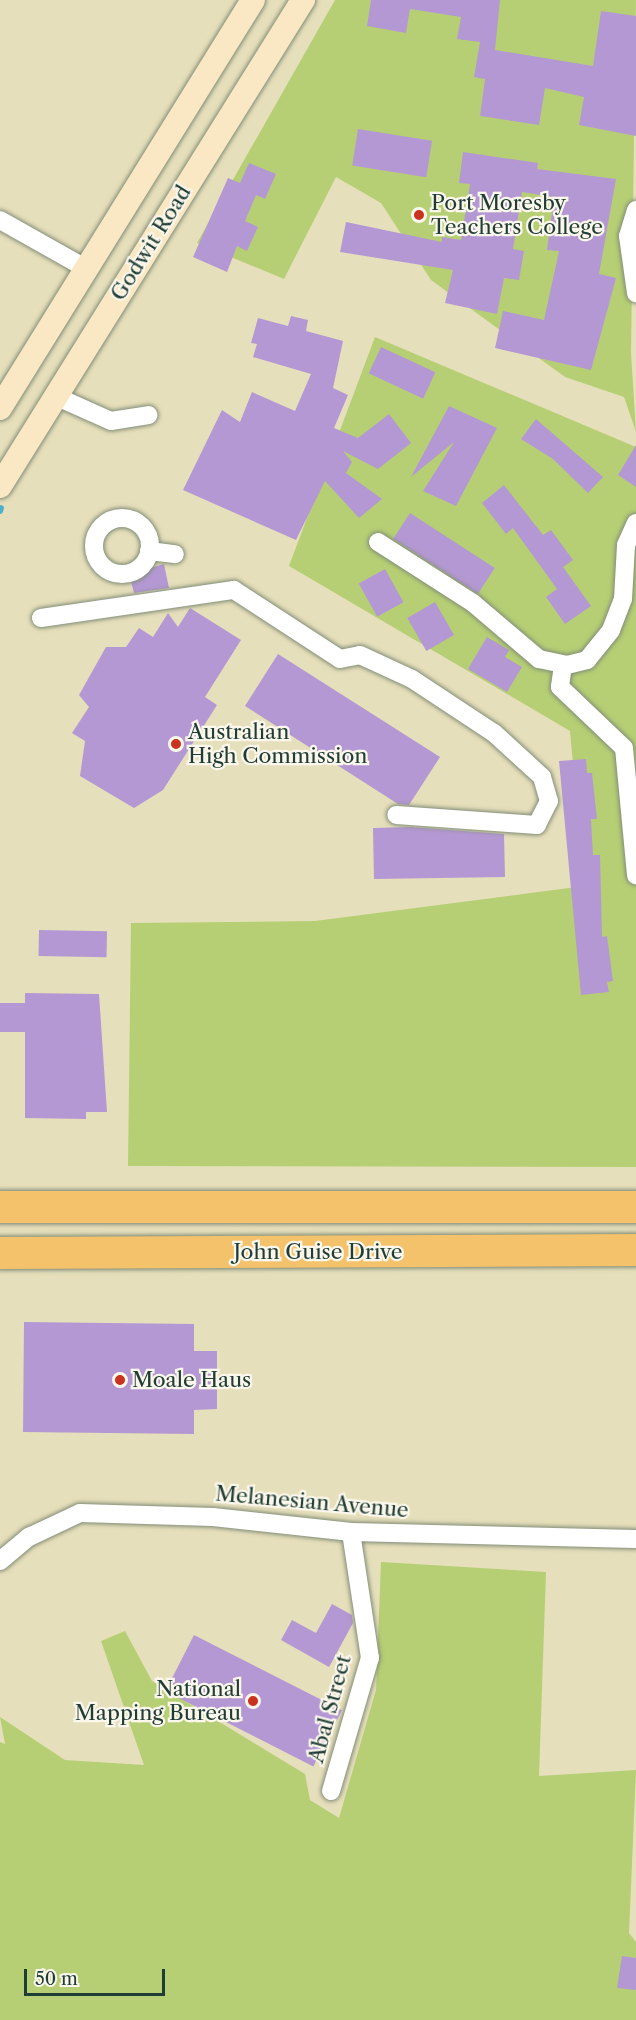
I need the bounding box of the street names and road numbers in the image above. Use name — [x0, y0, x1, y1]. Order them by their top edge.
street label: Godwit Road — [106, 181, 196, 305]
street label: John Guise Drive — [233, 1239, 403, 1265]
street label: Melanesian Avenue — [214, 1481, 410, 1523]
street label: Abal Street — [304, 1652, 356, 1766]

